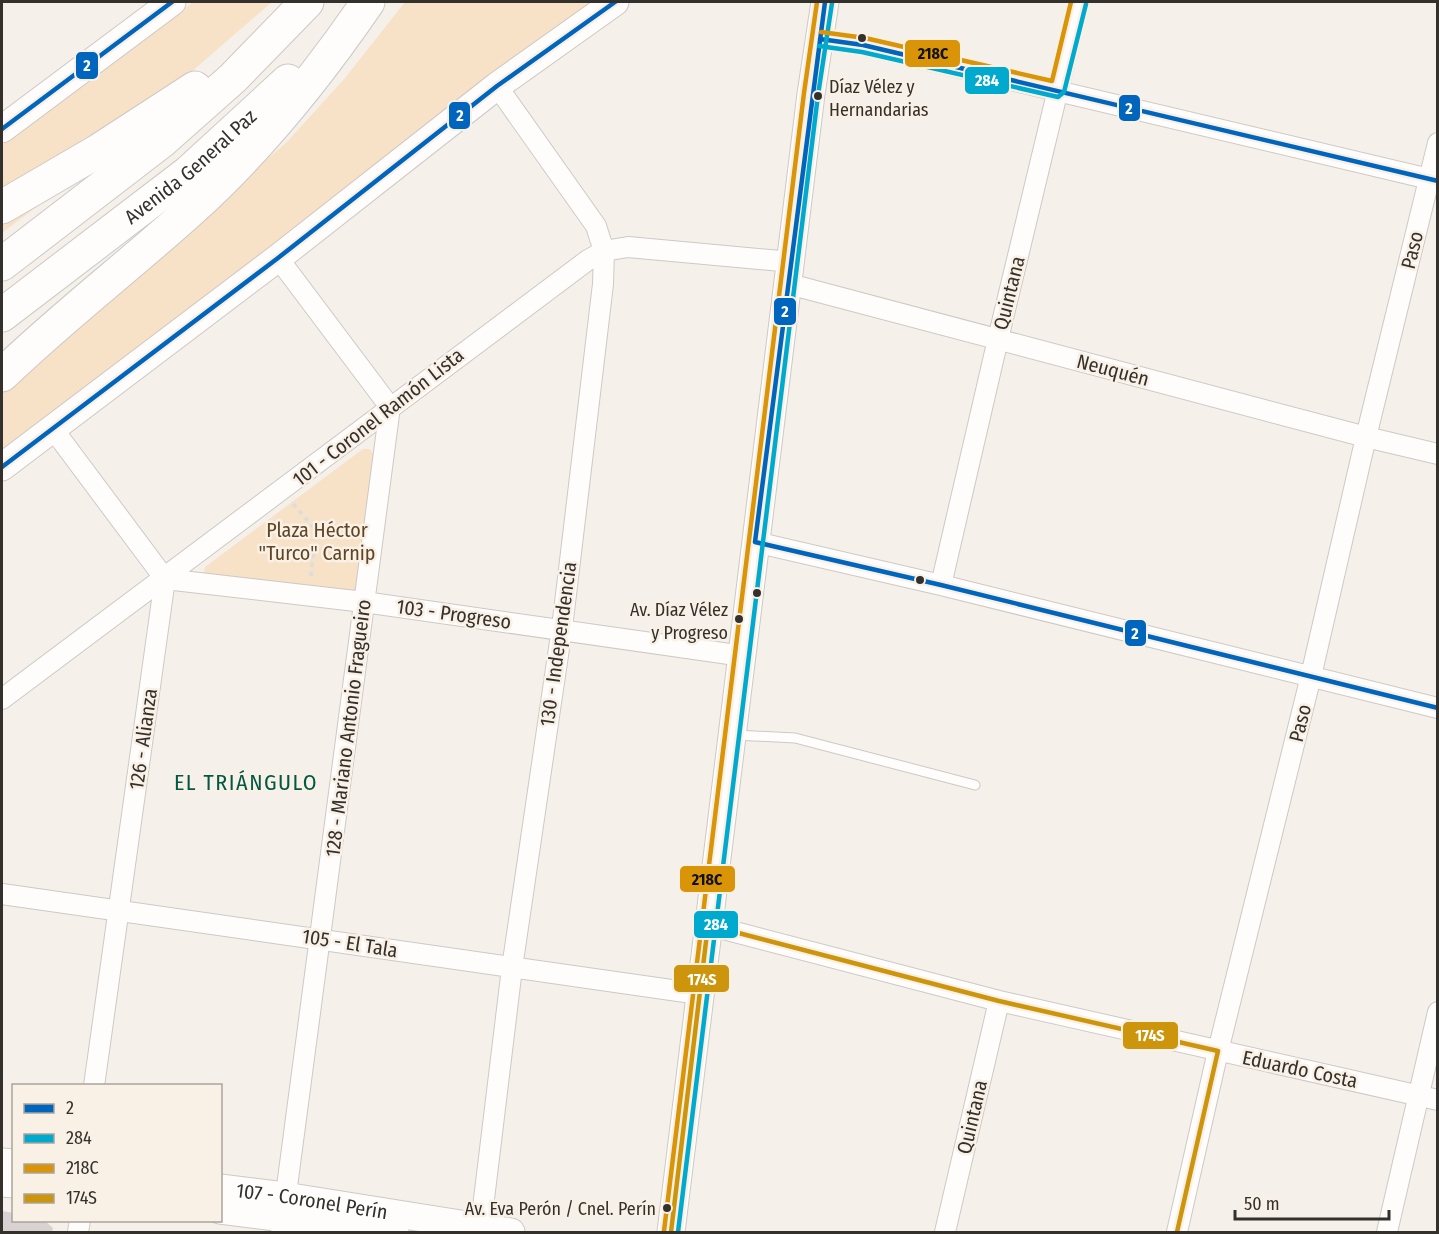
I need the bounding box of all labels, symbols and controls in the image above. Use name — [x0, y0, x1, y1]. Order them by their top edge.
unlabelled marker — [856, 32, 868, 44]
line badge: 218C — [904, 39, 961, 68]
text: 218C — [917, 44, 949, 63]
line badge: 2 — [75, 51, 99, 80]
text: 2 — [82, 56, 91, 75]
line badge: 284 — [964, 66, 1010, 95]
text: 284 — [974, 71, 999, 90]
place label: Díaz Vélez y Hernandarias — [829, 76, 929, 121]
marker: Díaz Vélez y Hernandarias — [812, 90, 824, 102]
line badge: 2 — [1118, 94, 1141, 122]
text: 2 — [1124, 99, 1133, 118]
line badge: 2 — [448, 101, 471, 130]
street label: Avenida General Paz — [120, 104, 261, 229]
text: 2 — [455, 106, 464, 125]
street label: Paso — [1396, 229, 1428, 271]
street label: Quintana — [988, 254, 1030, 332]
line badge: 2 — [773, 297, 797, 326]
text: 2 — [780, 302, 789, 321]
street label: 101 - Coronel Ramón Lista — [288, 343, 468, 491]
street label: Neuquén — [1074, 349, 1152, 391]
park label: Plaza Héctor "Turco" Carnip — [259, 518, 375, 565]
street label: 130 - Independencia — [535, 560, 581, 728]
unlabelled marker — [914, 574, 926, 586]
unlabelled marker — [751, 587, 763, 599]
street label: 103 - Progreso — [395, 594, 513, 634]
street label: 128 - Mariano Antonio Fragueiro — [320, 598, 376, 858]
place label: Av. Díaz Vélez y Progreso — [630, 599, 728, 644]
marker: Av. Díaz Vélez y Progreso — [733, 613, 745, 625]
line badge: 2 — [1124, 619, 1147, 647]
text: 2 — [1130, 624, 1139, 643]
street label: 126 - Alianza — [124, 687, 162, 791]
street label: Paso — [1284, 702, 1316, 744]
district label: EL TRIÁNGULO — [174, 769, 318, 796]
line badge: 218C — [679, 865, 736, 893]
text: 218C — [691, 870, 723, 889]
line badge: 284 — [693, 910, 739, 939]
text: 284 — [703, 915, 728, 934]
street label: 105 - El Tala — [301, 924, 399, 962]
line badge: 174S — [673, 964, 730, 993]
text: 174S — [687, 970, 717, 989]
line badge: 174S — [1122, 1021, 1179, 1050]
text: 174S — [1135, 1026, 1165, 1045]
street label: Eduardo Costa — [1240, 1045, 1360, 1093]
street label: Quintana — [952, 1078, 992, 1156]
legend — [12, 1084, 222, 1222]
text: 2 — [66, 1097, 74, 1119]
text: 284 — [66, 1127, 92, 1149]
text: 218C — [66, 1157, 99, 1179]
street label: 107 - Coronel Perín — [235, 1178, 390, 1224]
scale bar — [1235, 1183, 1390, 1221]
text: 174S — [66, 1187, 97, 1209]
text: 50 m — [1244, 1193, 1280, 1215]
place label: Av. Eva Perón / Cnel. Perín — [465, 1198, 656, 1220]
marker: Av. Eva Perón / Cnel. Perín — [661, 1202, 673, 1214]

